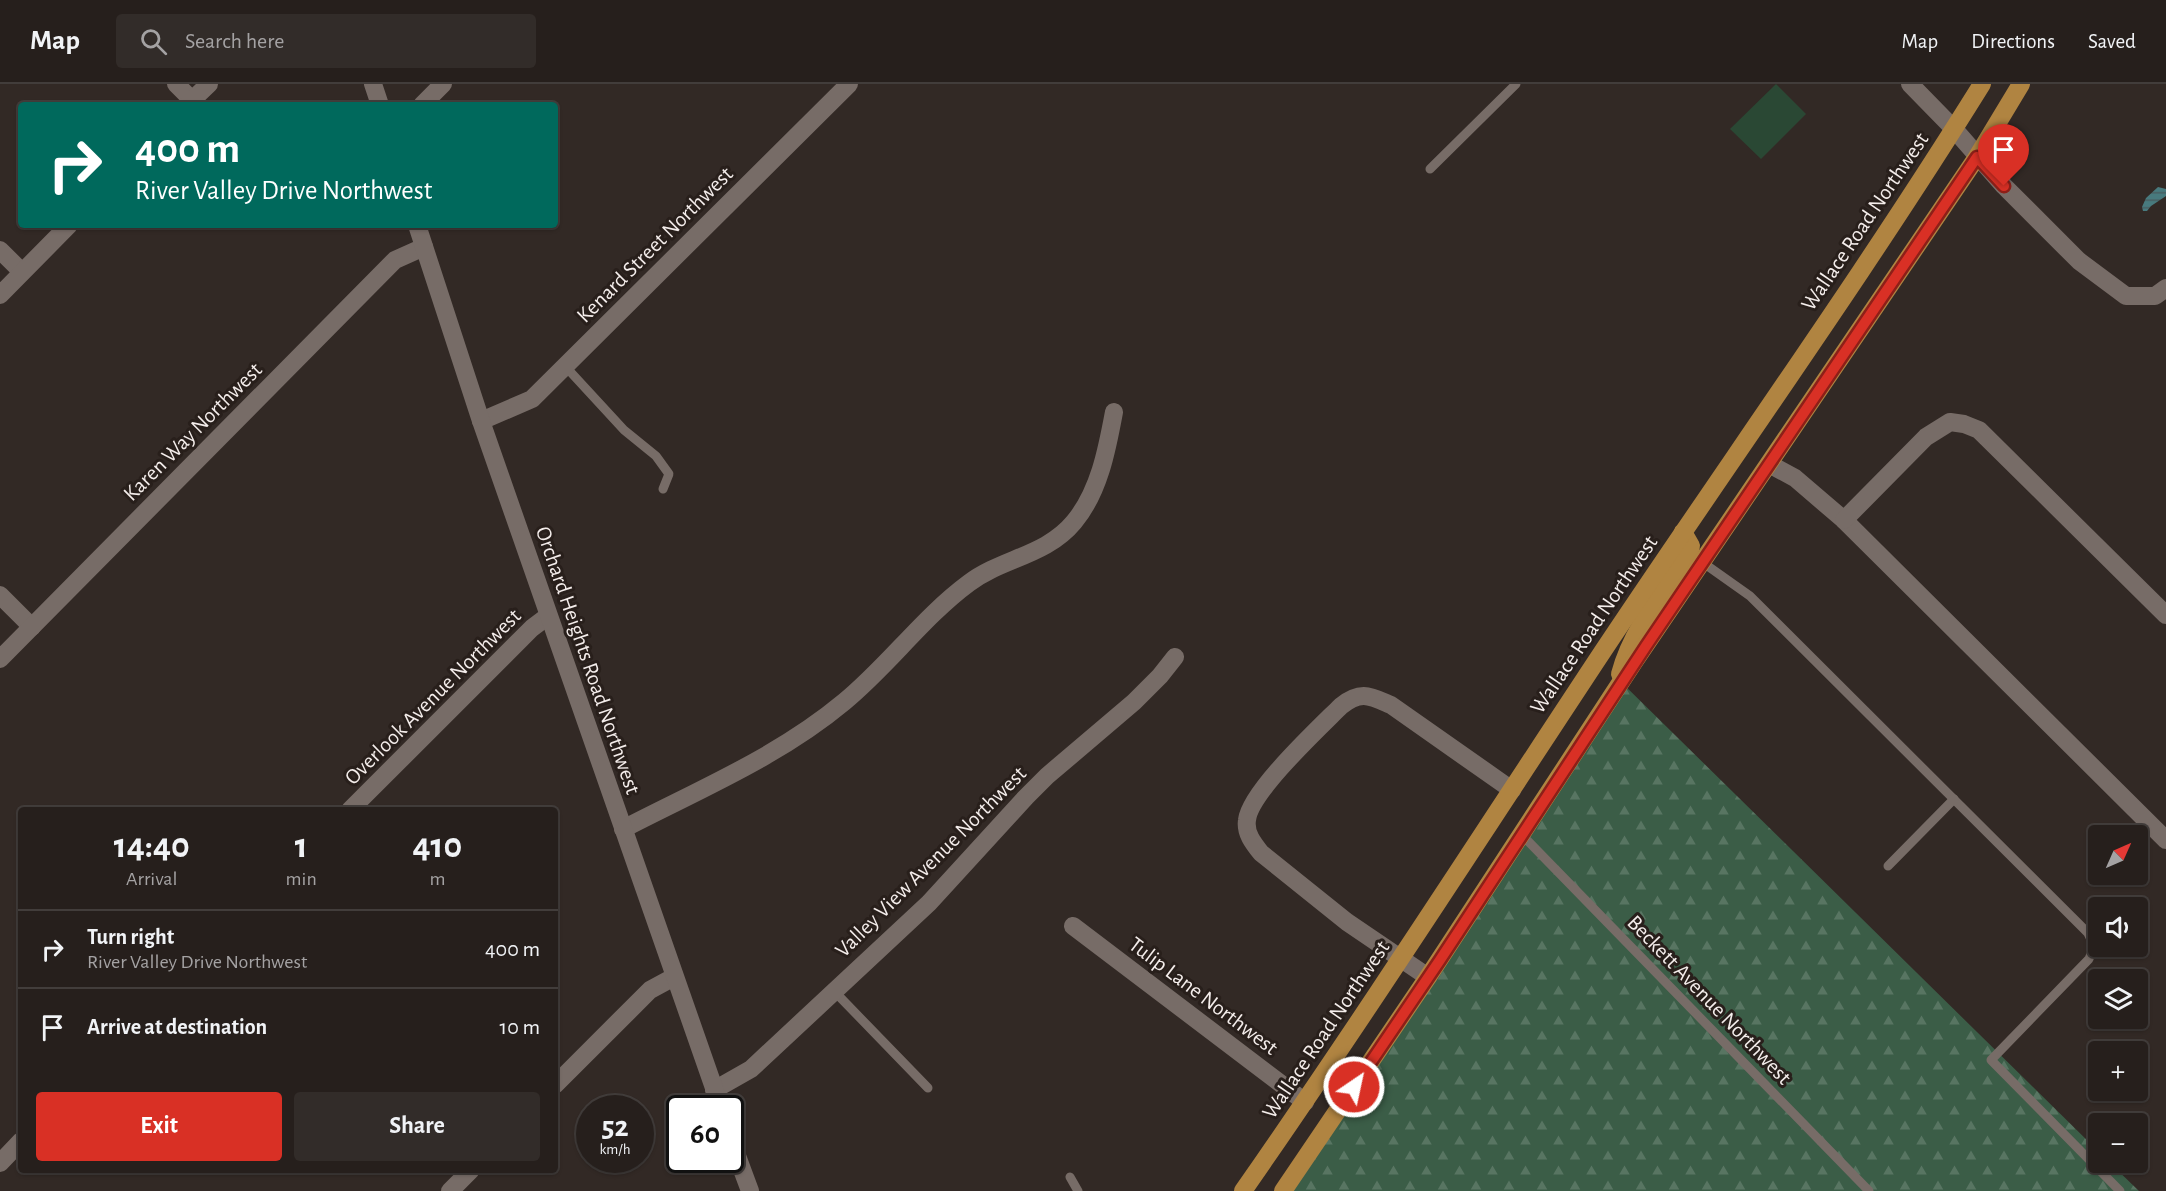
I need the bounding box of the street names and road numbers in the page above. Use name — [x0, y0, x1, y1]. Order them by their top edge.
street label: Wallace Road Northwest — [1797, 129, 1932, 315]
street label: Kenard Street Northwest — [572, 162, 737, 327]
street label: Karen Way Northwest — [119, 358, 266, 505]
street label: Orchard Heights Road Northwest — [532, 524, 644, 797]
street label: Wallace Road Northwest — [1526, 532, 1661, 718]
street label: Overlook Avenue Northwest — [340, 604, 525, 789]
street label: Valley View Avenue Northwest — [831, 762, 1030, 961]
street label: Beckett Avenue Northwest — [1623, 911, 1796, 1088]
street label: Tulip Lane Northwest — [1125, 933, 1282, 1059]
street label: Wallace Road Northwest — [1258, 937, 1393, 1123]

